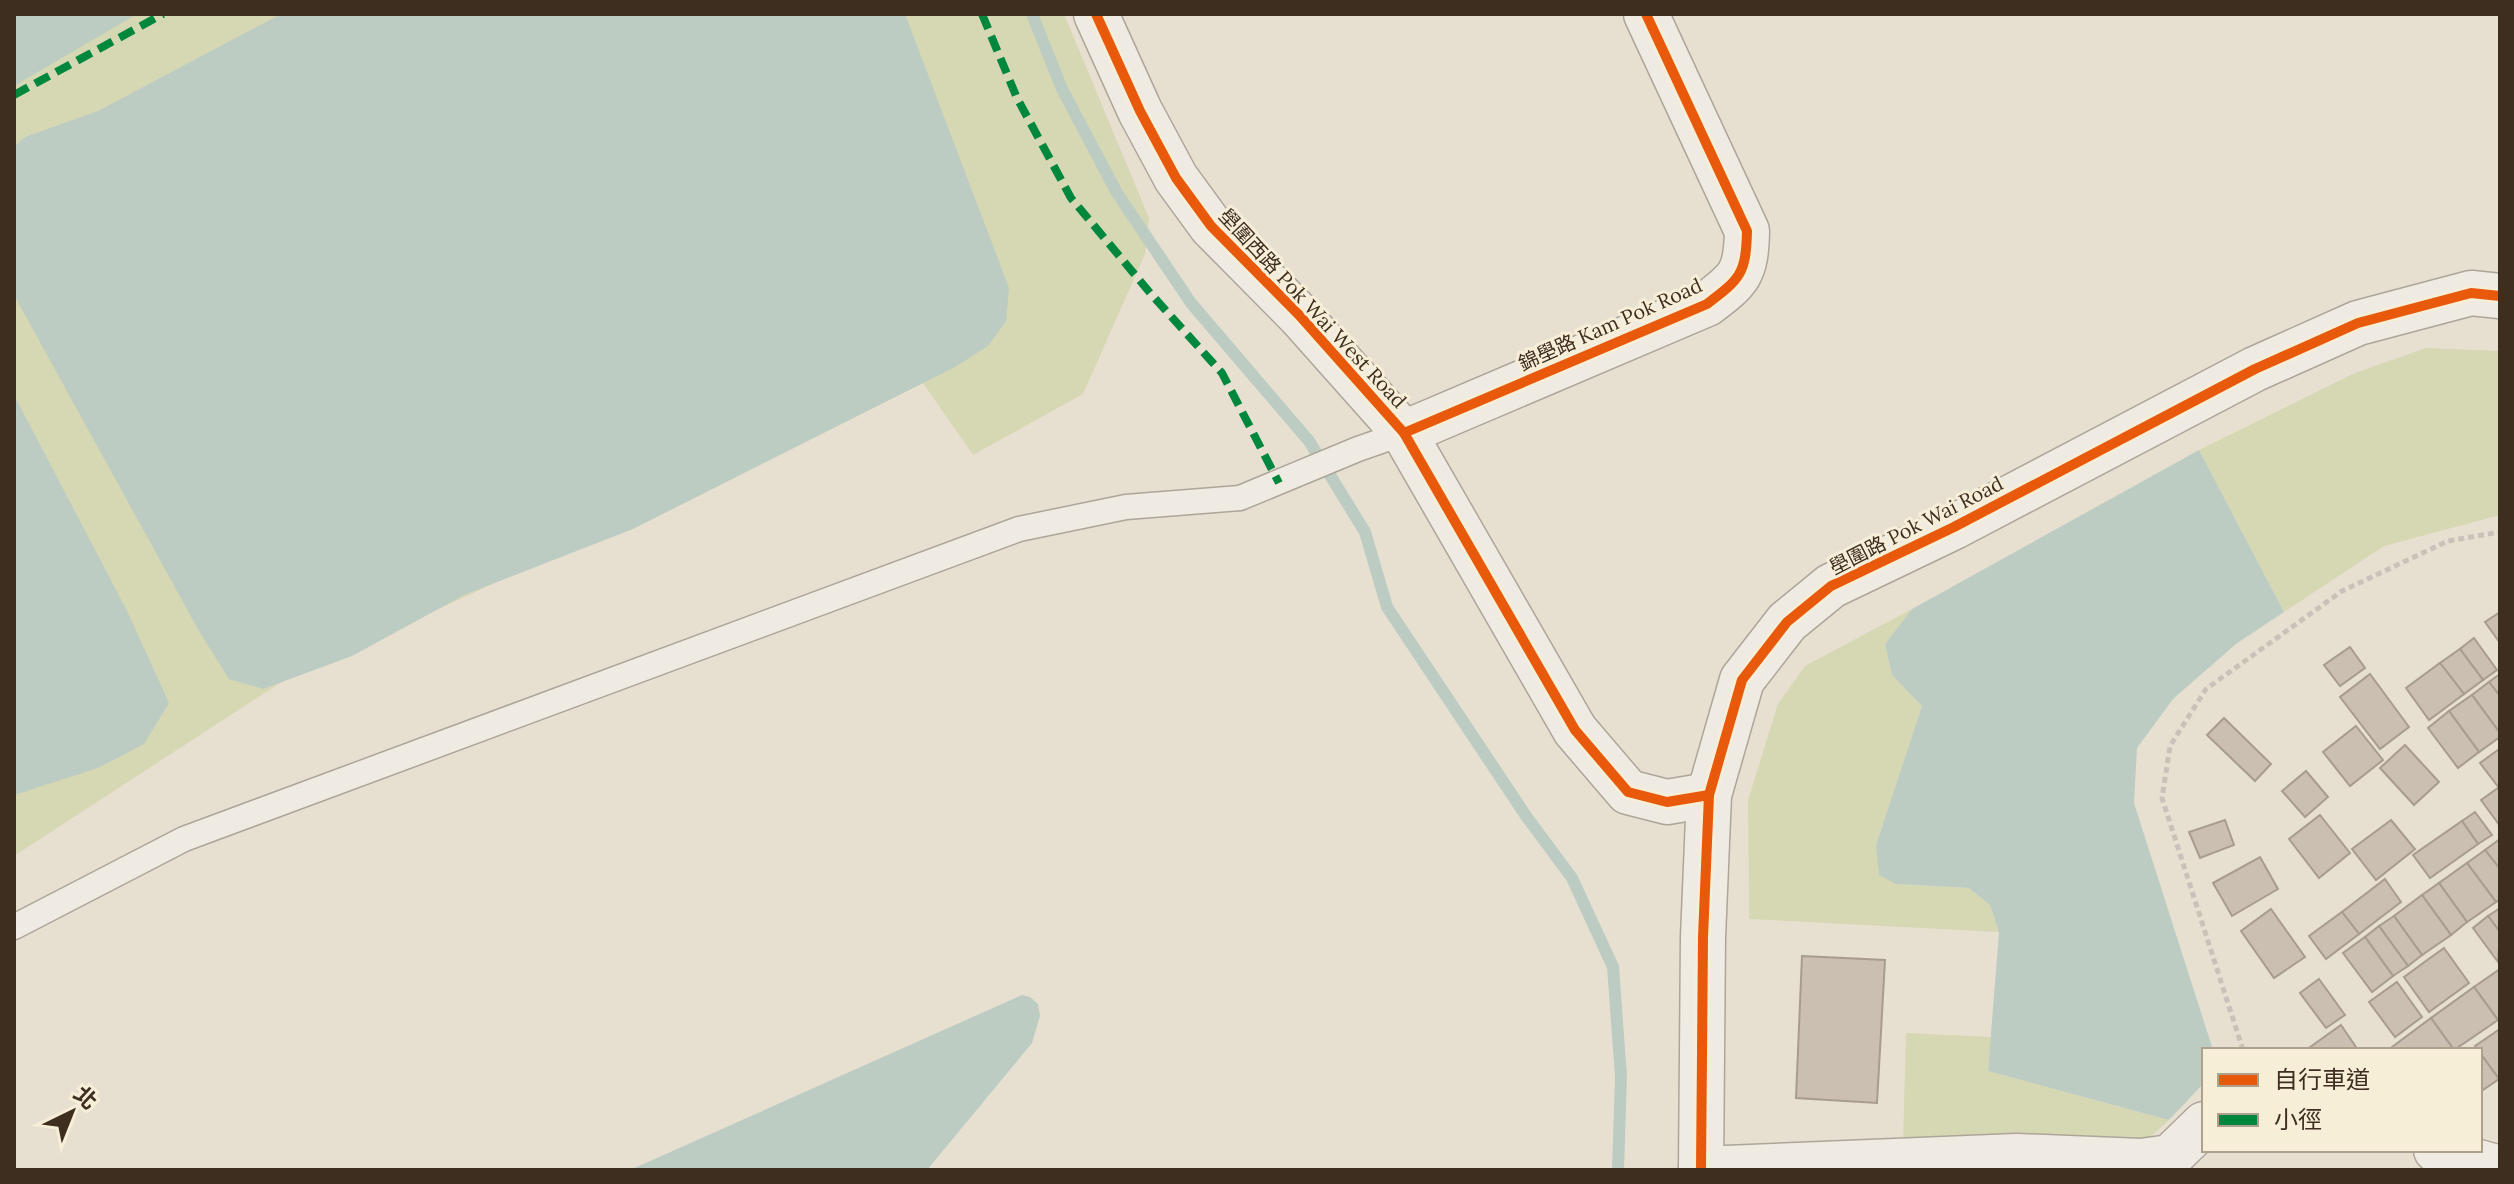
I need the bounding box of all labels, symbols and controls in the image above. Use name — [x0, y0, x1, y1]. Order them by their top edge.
street label: 壆圍西路 Pok Wai West Road — [1214, 203, 1412, 413]
street label: 錦壆路 Kam Pok Road — [1514, 272, 1706, 376]
street label: 壆圍路 Pok Wai Road — [1825, 470, 2007, 580]
legend — [2202, 1048, 2482, 1152]
text: 自行車道 — [2274, 1064, 2370, 1095]
north arrow — [32, 1072, 112, 1152]
text: 北 — [68, 1080, 103, 1115]
text: 小徑 — [2274, 1104, 2322, 1135]

